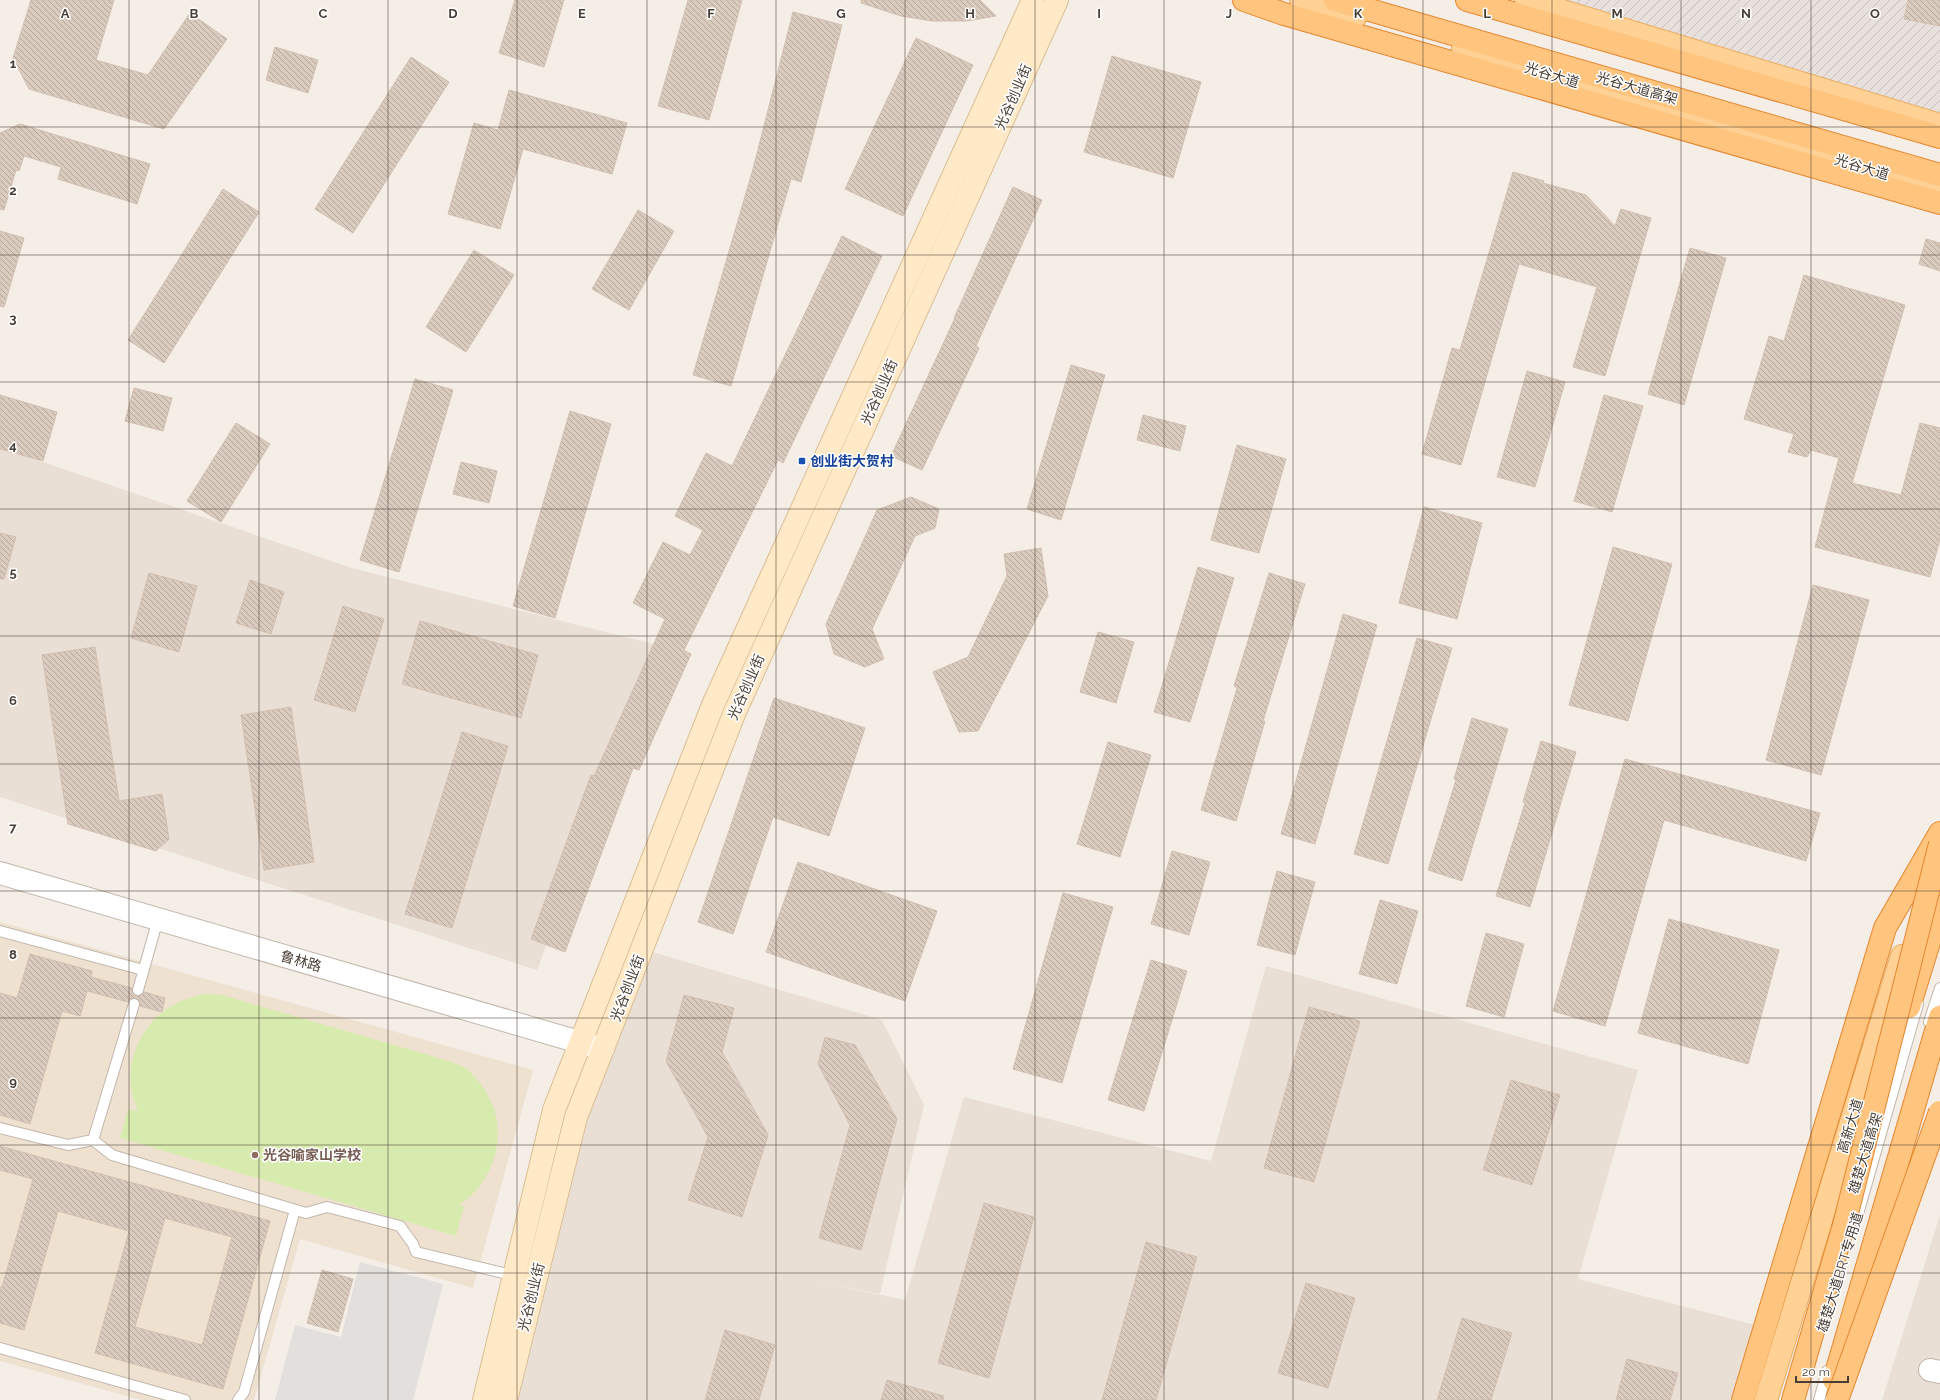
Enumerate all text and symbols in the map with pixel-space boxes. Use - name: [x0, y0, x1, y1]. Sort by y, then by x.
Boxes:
- text: A: [61, 6, 70, 21]
- text: B: [190, 6, 199, 21]
- text: C: [319, 6, 328, 21]
- text: D: [448, 6, 458, 21]
- text: E: [578, 6, 586, 21]
- text: F: [707, 6, 715, 21]
- text: G: [836, 6, 846, 21]
- text: H: [965, 6, 975, 21]
- text: I: [1097, 6, 1101, 21]
- text: J: [1226, 6, 1232, 21]
- text: K: [1354, 6, 1363, 21]
- text: L: [1483, 6, 1491, 21]
- text: M: [1611, 6, 1623, 21]
- text: N: [1741, 6, 1751, 21]
- text: O: [1870, 6, 1880, 21]
- text: 1: [10, 56, 17, 71]
- street label: 光谷大道: [1523, 59, 1581, 91]
- street label: 光谷创业街: [991, 62, 1035, 132]
- street label: 光谷大道高架: [1594, 69, 1680, 107]
- street label: 光谷大道: [1833, 151, 1891, 183]
- text: 2: [9, 183, 17, 198]
- text: 3: [9, 311, 17, 326]
- street label: 光谷创业街: [857, 357, 901, 427]
- text: 4: [9, 438, 17, 453]
- place label: 创业街大贺村: [810, 453, 894, 469]
- marker: 创业街大贺村: [797, 456, 807, 466]
- text: 5: [9, 565, 17, 580]
- street label: 光谷创业街: [724, 652, 768, 722]
- text: 6: [9, 693, 17, 708]
- text: 7: [9, 820, 17, 835]
- text: 8: [9, 947, 17, 962]
- street label: 鲁林路: [279, 948, 323, 974]
- street label: 光谷创业街: [607, 952, 647, 1024]
- text: 9: [9, 1074, 17, 1089]
- street label: 高新大道: [1834, 1097, 1866, 1155]
- street label: 雄楚大道高架: [1845, 1110, 1885, 1196]
- place label: 光谷喻家山学校: [263, 1147, 361, 1163]
- marker: 光谷喻家山学校: [250, 1150, 260, 1160]
- street label: 雄楚大道BRT专用道: [1814, 1210, 1866, 1334]
- street label: 光谷创业街: [515, 1261, 547, 1333]
- scale bar: [1796, 1358, 1848, 1384]
- text: 20 m: [1802, 1365, 1830, 1379]

